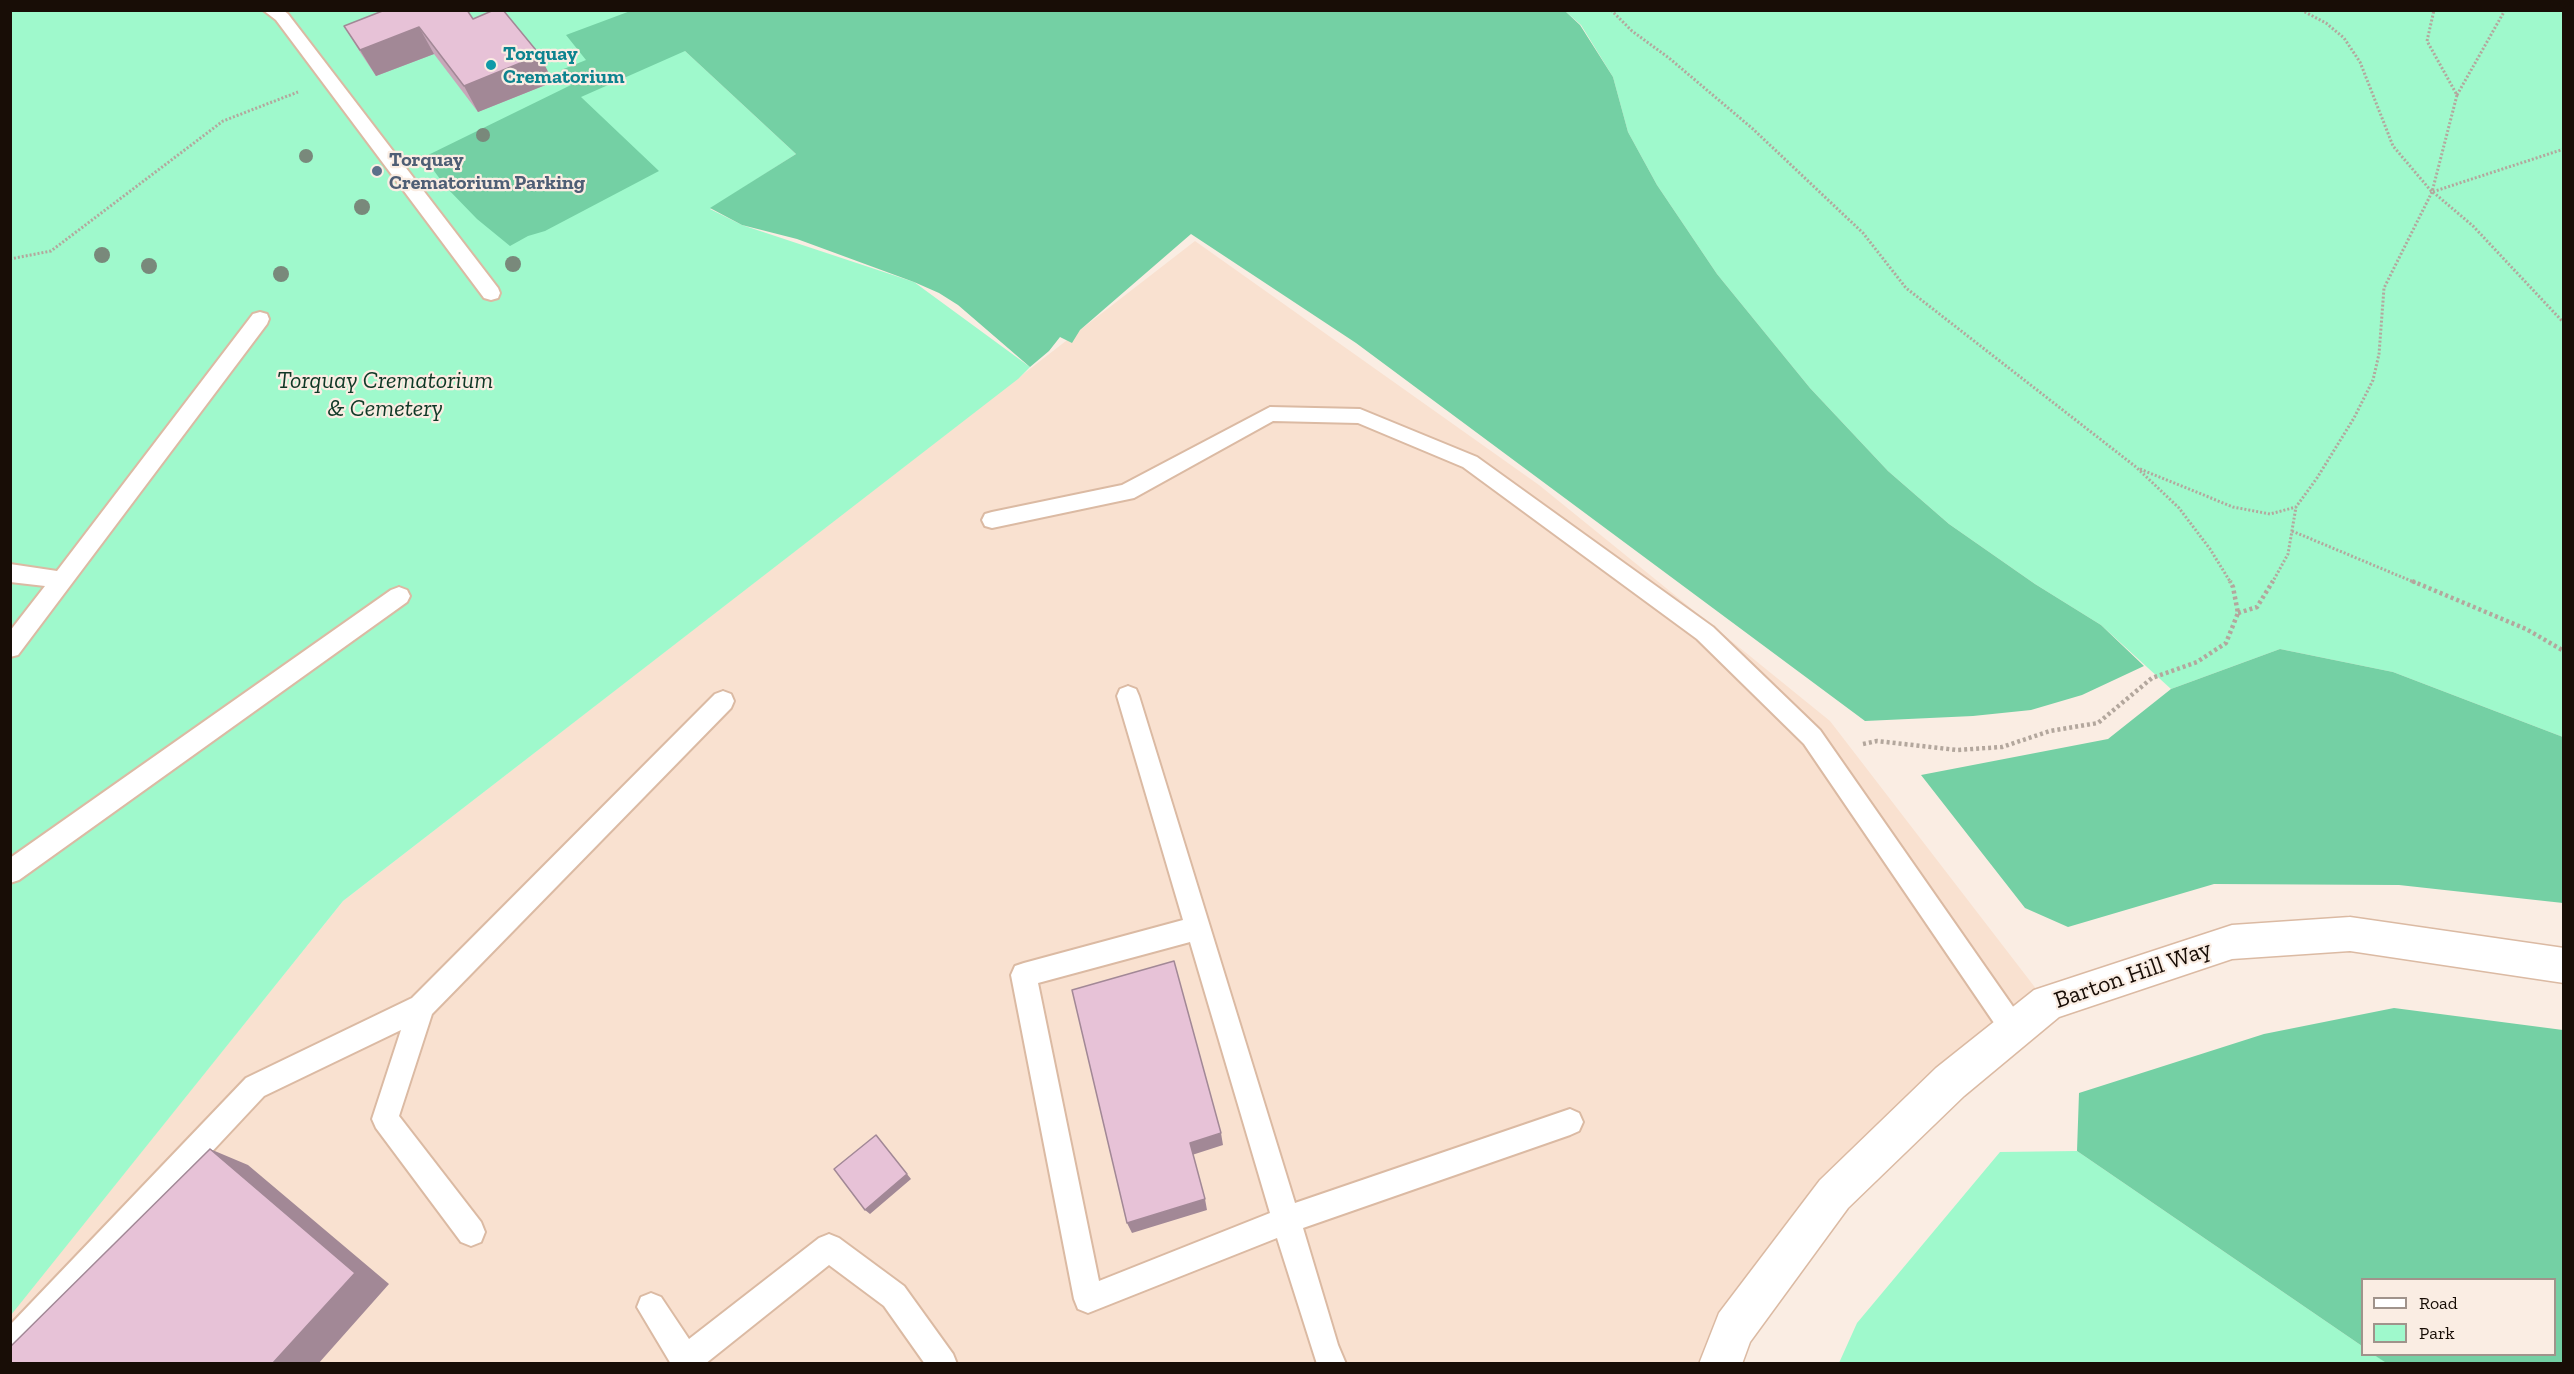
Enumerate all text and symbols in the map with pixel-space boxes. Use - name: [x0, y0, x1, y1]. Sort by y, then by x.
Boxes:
- place label: Torquay Crematorium: [503, 42, 624, 89]
- marker: Torquay Crematorium: [484, 58, 498, 72]
- place label: Torquay Crematorium Parking: [389, 148, 585, 195]
- marker: Torquay Crematorium Parking: [370, 164, 384, 178]
- park label: Torquay Crematorium & Cemetery: [277, 367, 493, 423]
- street label: Barton Hill Way: [2051, 935, 2215, 1015]
- legend: [2361, 1278, 2556, 1356]
- text: Road: [2419, 1292, 2458, 1314]
- text: Park: [2419, 1322, 2455, 1344]

